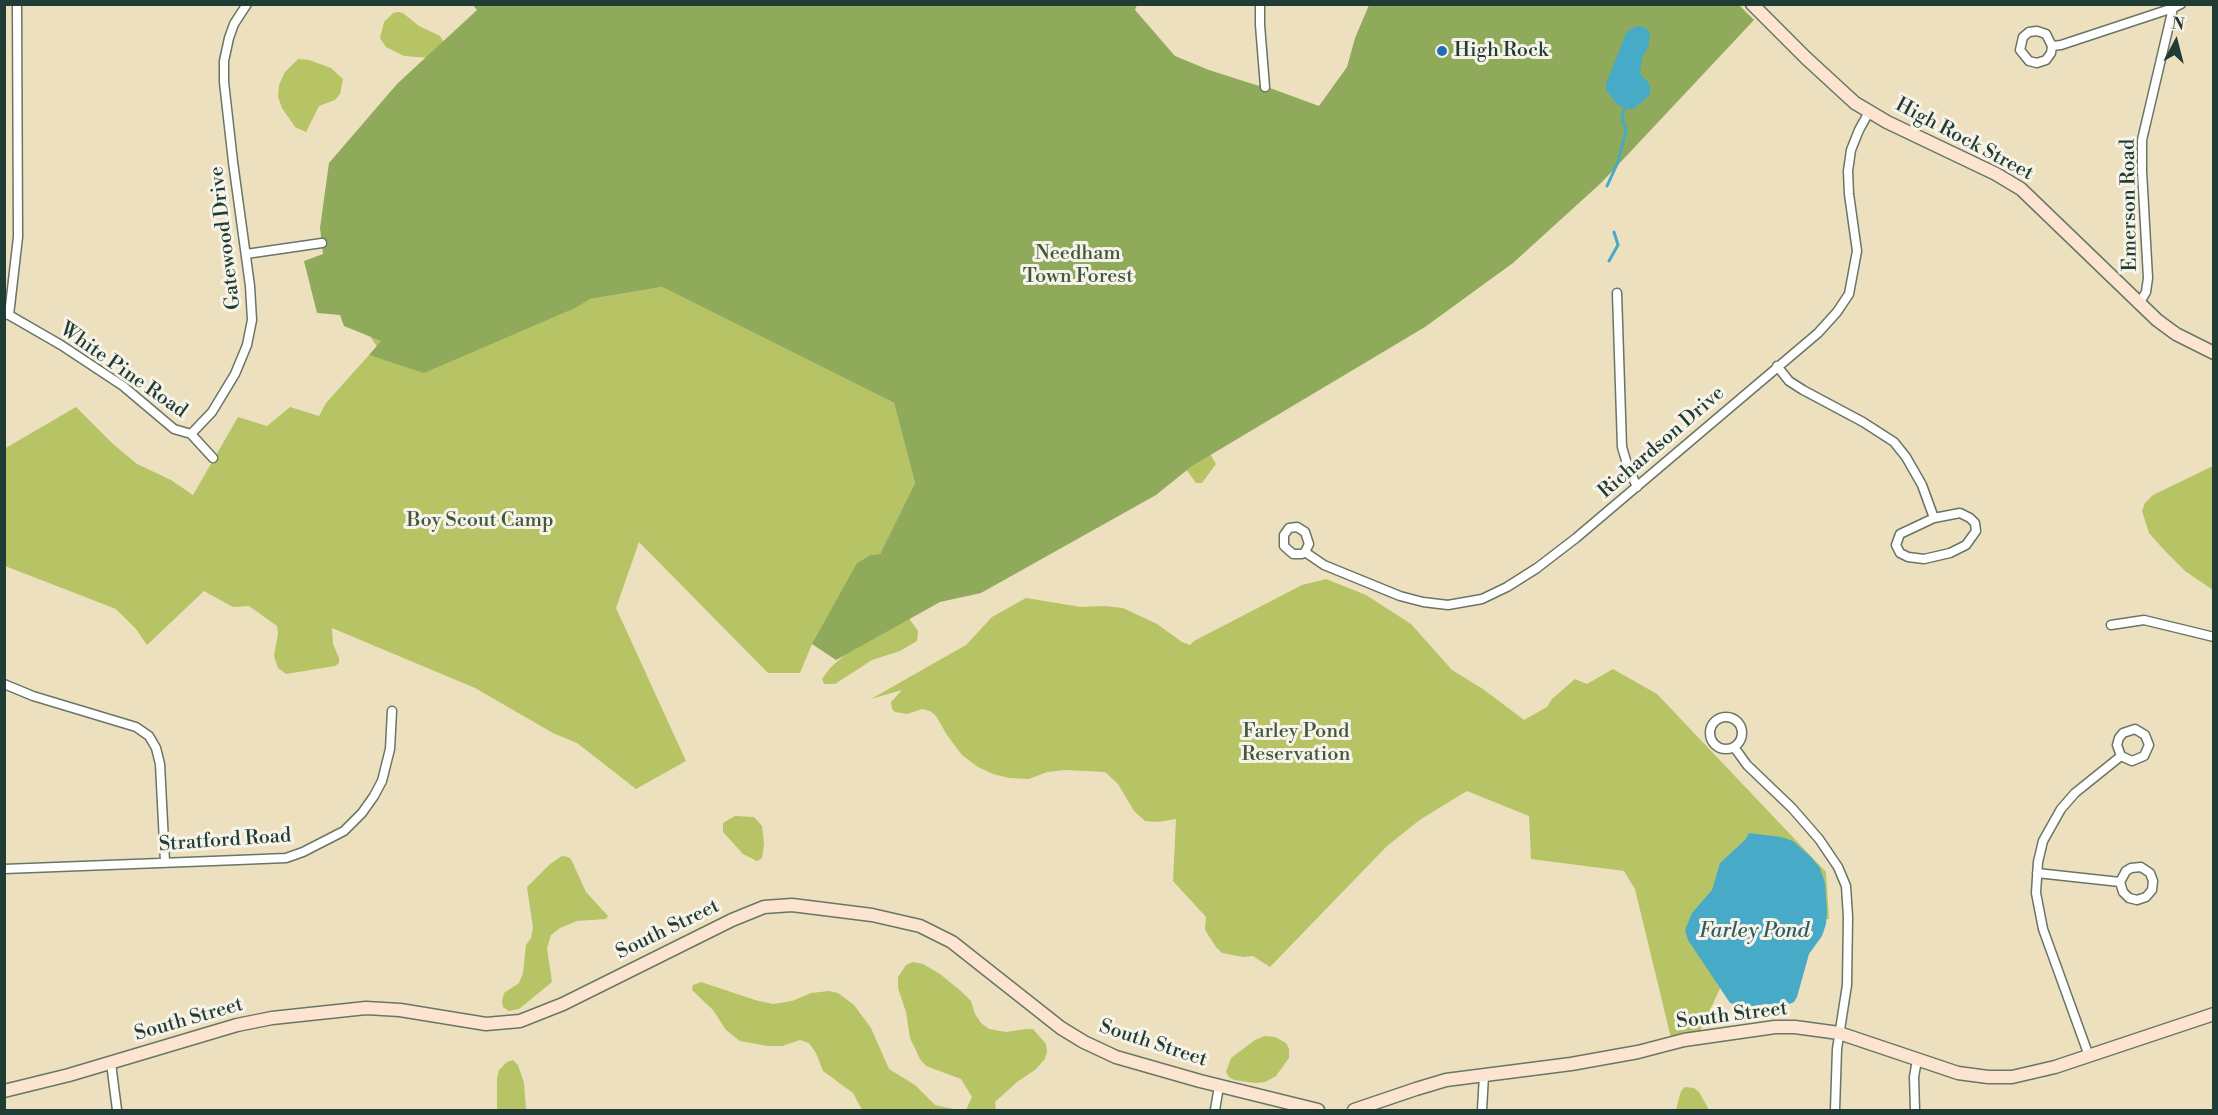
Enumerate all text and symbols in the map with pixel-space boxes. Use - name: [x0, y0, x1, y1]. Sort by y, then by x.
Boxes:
- north arrow: [2146, 12, 2206, 72]
- text: N: [2171, 13, 2186, 35]
- place label: High Rock: [1454, 39, 1548, 63]
- marker: High Rock: [1435, 44, 1449, 58]
- street label: High Rock Street: [1891, 94, 2037, 186]
- street label: Emerson Road: [2117, 139, 2143, 271]
- street label: Gatewood Drive: [205, 165, 247, 311]
- park label: Needham Town Forest: [1023, 242, 1133, 289]
- street label: White Pine Road: [55, 318, 191, 424]
- street label: Richardson Drive: [1594, 382, 1730, 504]
- park label: Boy Scout Camp: [406, 509, 554, 533]
- park label: Farley Pond Reservation: [1242, 720, 1350, 767]
- street label: Stratford Road: [158, 824, 292, 858]
- street label: South Street: [612, 895, 724, 965]
- water label: Farley Pond: [1699, 919, 1809, 945]
- street label: South Street: [132, 993, 246, 1047]
- street label: South Street: [1675, 997, 1789, 1035]
- street label: South Street: [1096, 1015, 1210, 1073]

